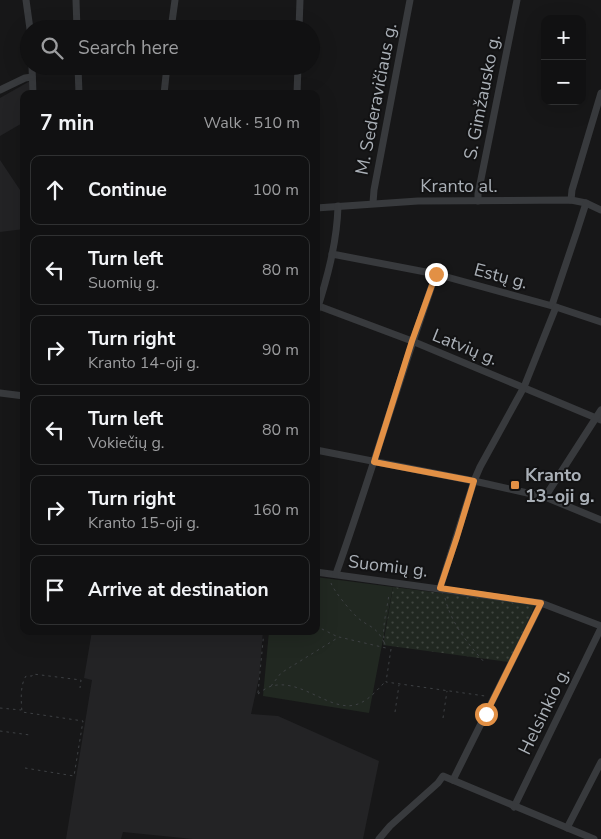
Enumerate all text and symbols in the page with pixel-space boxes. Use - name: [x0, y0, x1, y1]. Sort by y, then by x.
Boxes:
- map controls: [541, 15, 586, 105]
- button: +: [541, 15, 586, 60]
- search box: [20, 20, 320, 75]
- street label: M. Sederavičiaus g.: [350, 21, 402, 177]
- street label: S. Gimžausko g.: [458, 32, 506, 162]
- icon: search: [38, 34, 66, 62]
- text: Search here: [78, 35, 179, 61]
- button: −: [541, 60, 586, 105]
- text: 7 min: [40, 109, 94, 137]
- text: Walk · 510 m: [204, 112, 300, 134]
- street label: Kranto al.: [420, 174, 498, 198]
- icon: ahead: [41, 176, 69, 204]
- text: Continue: [88, 177, 167, 203]
- text: 100 m: [252, 179, 299, 201]
- text: Turn left: [88, 246, 163, 272]
- icon: left: [41, 256, 69, 284]
- street label: Estų g.: [472, 257, 530, 295]
- text: 80 m: [262, 259, 299, 281]
- route end: [425, 263, 448, 286]
- text: Suomių g.: [88, 272, 159, 294]
- street label: Latvių g.: [429, 323, 501, 371]
- text: Turn right: [88, 326, 175, 352]
- icon: right: [41, 336, 69, 364]
- text: 90 m: [262, 339, 299, 361]
- text: Kranto 14-oji g.: [88, 352, 200, 374]
- text: Turn left: [88, 406, 163, 432]
- icon: left: [41, 416, 69, 444]
- text: 80 m: [262, 419, 299, 441]
- text: Vokiečių g.: [88, 432, 164, 454]
- place label: Kranto 13-oji g.: [525, 463, 595, 508]
- marker: Kranto 13-oji g.: [509, 479, 521, 491]
- text: Turn right: [88, 486, 175, 512]
- icon: right: [41, 496, 69, 524]
- text: 160 m: [252, 499, 299, 521]
- text: Kranto 15-oji g.: [88, 512, 200, 534]
- street label: Suomių g.: [347, 549, 429, 583]
- icon: arrive: [41, 576, 69, 604]
- text: Arrive at destination: [88, 577, 269, 603]
- street label: Helsinkio g.: [513, 663, 575, 759]
- route start: [475, 703, 498, 726]

